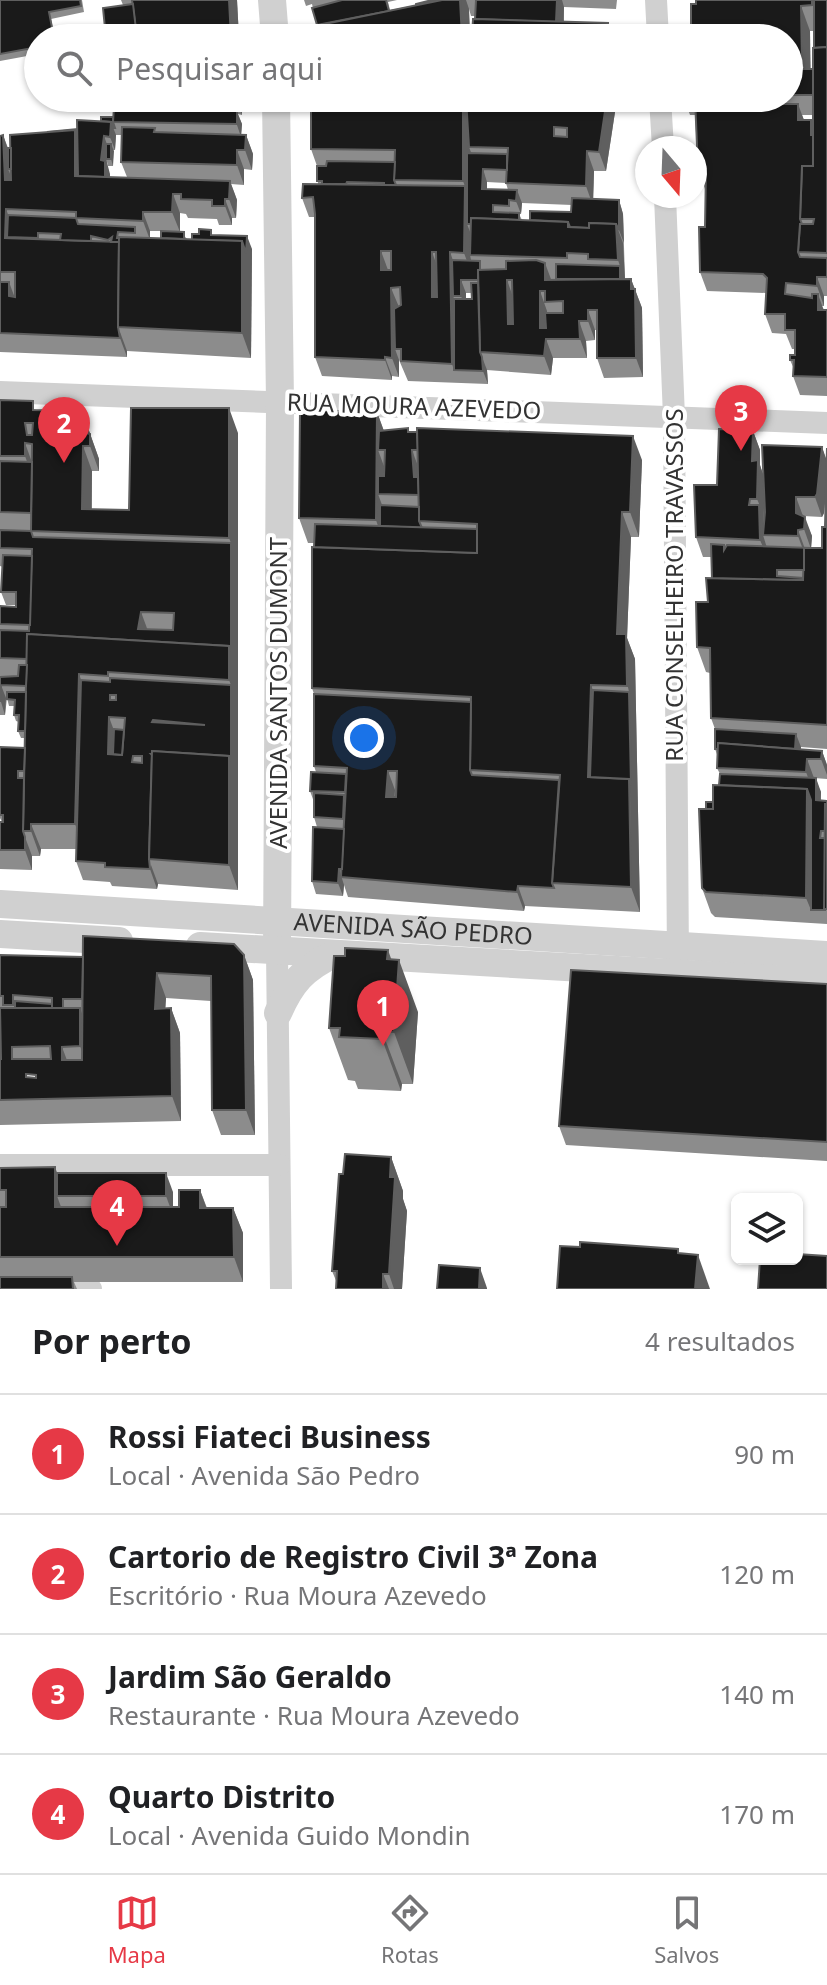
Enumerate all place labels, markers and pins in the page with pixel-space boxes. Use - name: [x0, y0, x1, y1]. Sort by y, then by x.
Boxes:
- pin: 3: [715, 385, 767, 451]
- pin: 2: [38, 397, 90, 463]
- pin: 1: [357, 980, 409, 1046]
- pin: 4: [91, 1180, 143, 1246]

